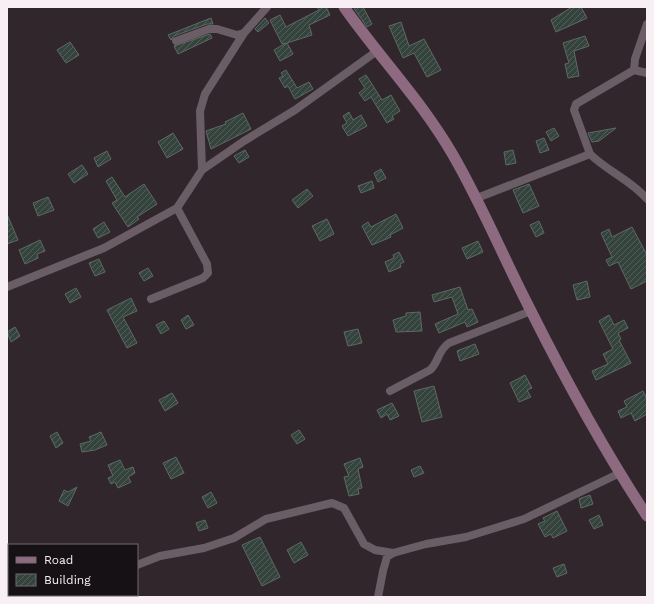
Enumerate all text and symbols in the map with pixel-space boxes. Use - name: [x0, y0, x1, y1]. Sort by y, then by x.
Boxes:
- legend: [8, 544, 138, 596]
- text: Road: [44, 553, 73, 567]
- text: Building: [44, 573, 91, 587]

